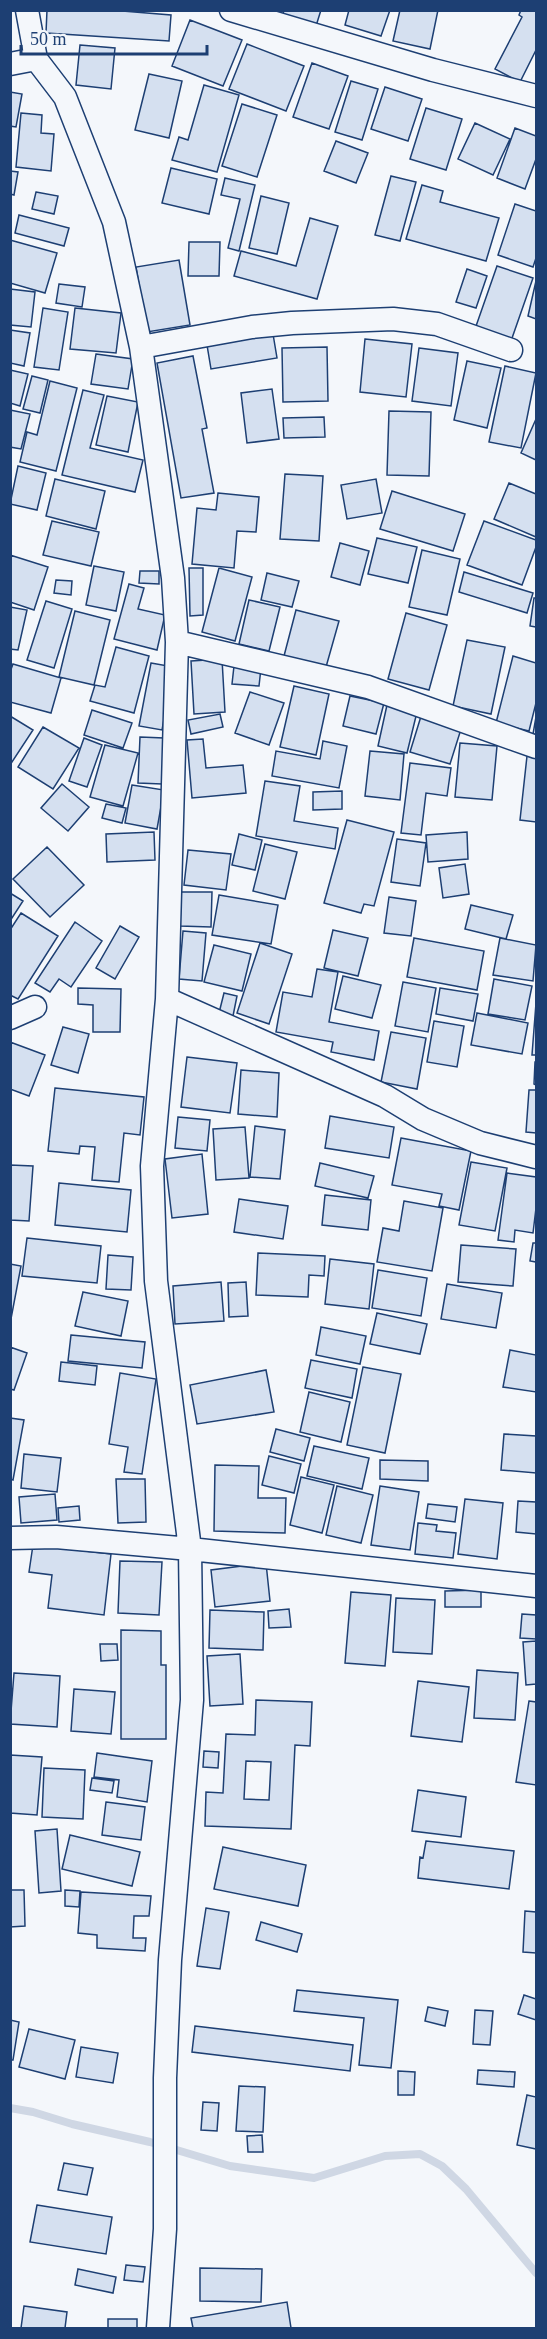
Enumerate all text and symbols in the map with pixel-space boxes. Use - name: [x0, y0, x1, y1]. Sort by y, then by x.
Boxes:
- scale bar: [21, 18, 207, 56]
- text: 50 m: [30, 29, 67, 49]

